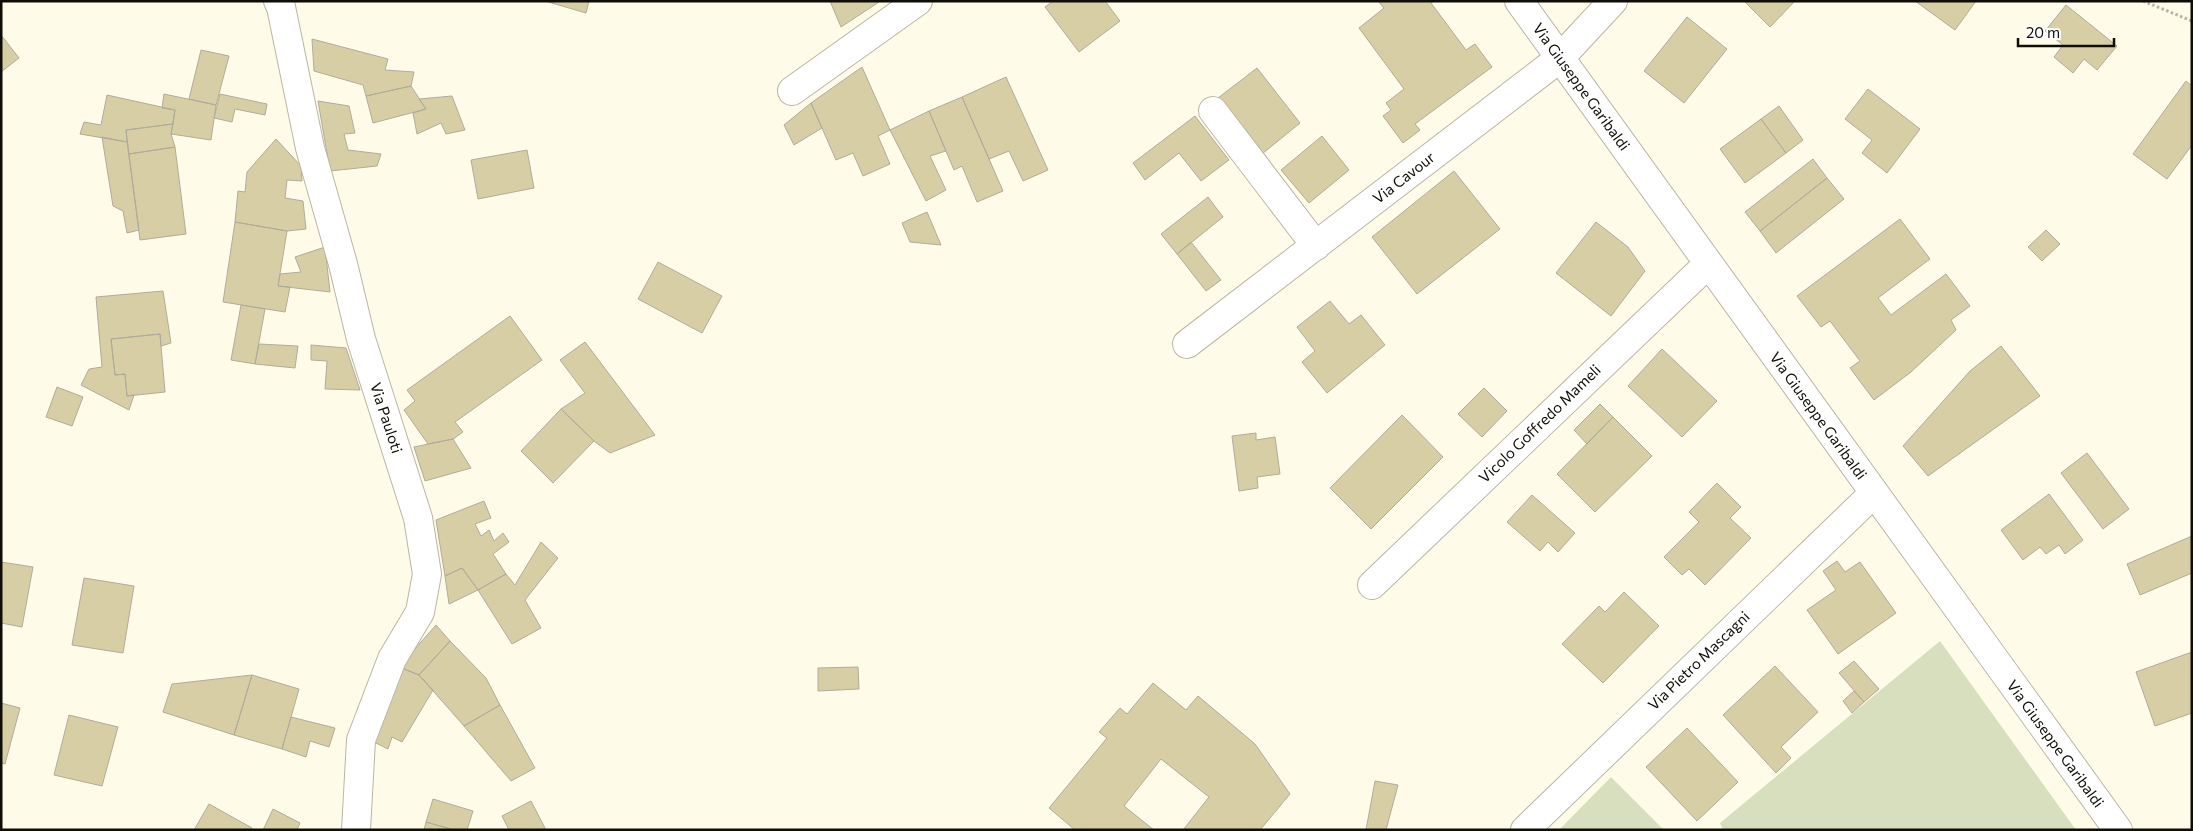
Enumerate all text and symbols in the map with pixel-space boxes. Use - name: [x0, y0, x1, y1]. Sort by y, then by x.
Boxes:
- scale bar: [2018, 15, 2114, 47]
- street label: Via Giuseppe Garibaldi: [1530, 19, 1634, 154]
- text: 20 m: [2026, 23, 2060, 41]
- street label: Via Cavour: [1369, 147, 1438, 207]
- street label: Via Giuseppe Garibaldi: [1767, 348, 1871, 483]
- street label: Vicolo Goffredo Mameli: [1475, 360, 1604, 486]
- street label: Via Pauloti: [367, 380, 407, 455]
- street label: Via Pietro Mascagni: [1644, 607, 1753, 713]
- street label: Via Giuseppe Garibaldi: [2004, 676, 2108, 811]

